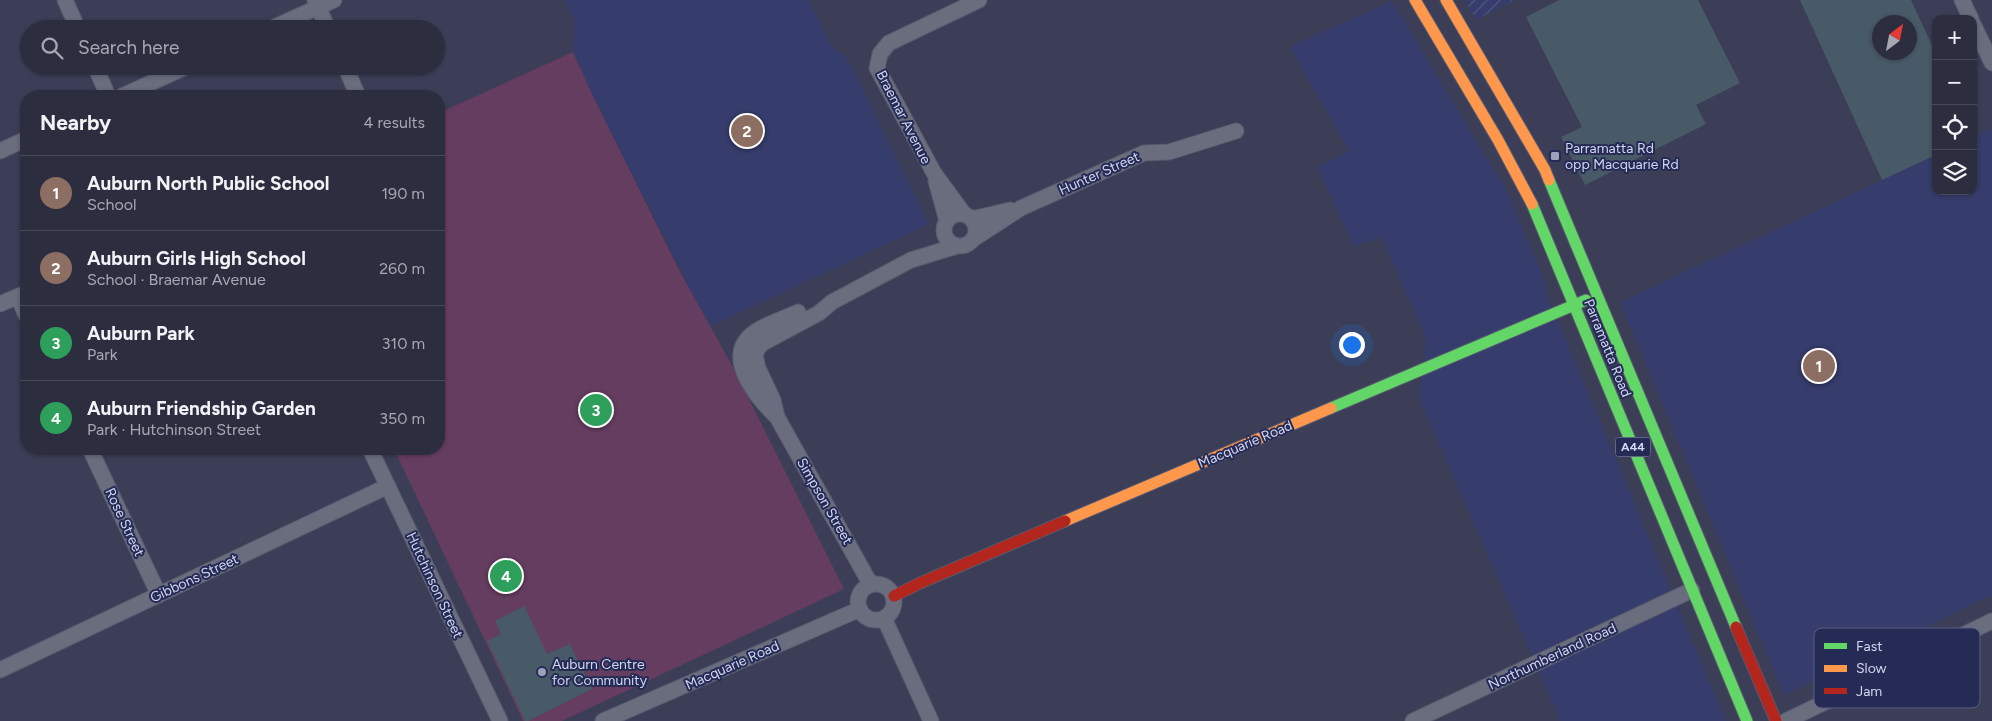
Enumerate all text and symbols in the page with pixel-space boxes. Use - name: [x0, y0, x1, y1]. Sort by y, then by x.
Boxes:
- north arrow: [1872, 15, 1917, 60]
- map controls: [1932, 15, 1977, 195]
- button: +: [1932, 15, 1977, 60]
- search box: [20, 20, 445, 75]
- icon: search: [38, 34, 66, 62]
- text: Search here: [78, 36, 180, 59]
- button: −: [1932, 60, 1977, 105]
- street label: Braemar Avenue: [873, 68, 935, 167]
- button: locate: [1932, 105, 1977, 150]
- text: Nearby: [40, 110, 111, 135]
- pin: 2: [731, 112, 763, 150]
- text: 4 results: [364, 113, 425, 132]
- place label: Parramatta Rd opp Macquarie Rd: [1565, 140, 1679, 173]
- street label: Hunter Street: [1056, 148, 1142, 199]
- marker: Parramatta Rd opp Macquarie Rd: [1549, 150, 1561, 162]
- button: layers: [1932, 150, 1977, 195]
- text: Auburn North Public School: [87, 172, 329, 195]
- text: 1: [53, 184, 59, 203]
- text: 190 m: [382, 184, 425, 203]
- text: School: [87, 195, 137, 214]
- text: Auburn Girls High School: [87, 247, 306, 270]
- text: 2: [51, 259, 61, 278]
- text: 260 m: [379, 259, 425, 278]
- text: School · Braemar Avenue: [87, 270, 266, 289]
- street label: Parramatta Road: [1580, 297, 1635, 400]
- text: Auburn Park: [87, 322, 195, 345]
- your location: [1339, 332, 1365, 358]
- text: 3: [52, 334, 60, 353]
- text: 310 m: [382, 334, 425, 353]
- text: Park: [87, 345, 117, 364]
- pin: 1: [1803, 347, 1835, 385]
- pin: 3: [580, 391, 612, 429]
- text: Auburn Friendship Garden: [87, 397, 316, 420]
- text: 4: [51, 409, 61, 428]
- text: 350 m: [379, 409, 425, 428]
- street label: Macquarie Road: [1195, 417, 1295, 472]
- text: Park · Hutchinson Street: [87, 420, 261, 439]
- road number: A44: [1616, 438, 1650, 457]
- street label: Simpson Street: [793, 455, 856, 548]
- street label: Rose Street: [101, 485, 148, 559]
- street label: Hutchinson Street: [403, 529, 467, 641]
- street label: Gibbons Street: [147, 551, 241, 606]
- pin: 4: [490, 557, 522, 595]
- street label: Northumberland Road: [1486, 619, 1619, 694]
- legend: [1814, 628, 1980, 708]
- street label: Macquarie Road: [683, 637, 782, 694]
- text: Fast: [1856, 638, 1882, 655]
- place label: Auburn Centre for Community: [552, 656, 648, 689]
- text: Slow: [1856, 660, 1887, 677]
- marker: Auburn Centre for Community: [536, 666, 548, 678]
- text: Jam: [1856, 683, 1882, 700]

